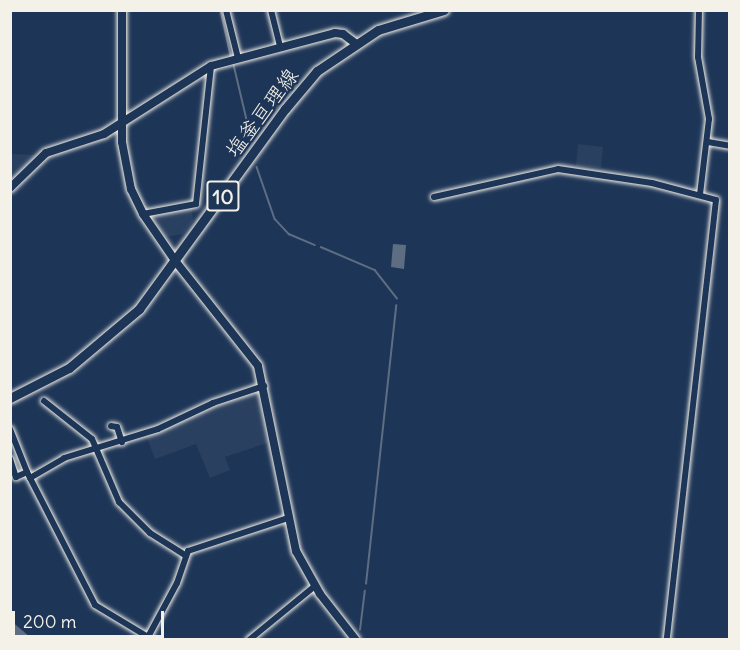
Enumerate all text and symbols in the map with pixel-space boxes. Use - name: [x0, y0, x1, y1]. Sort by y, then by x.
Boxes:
- street label: 塩釜亘理線: [220, 63, 304, 163]
- road number: 10: [205, 179, 241, 213]
- scale bar: [15, 599, 166, 637]
- text: 200 m: [23, 610, 77, 633]

